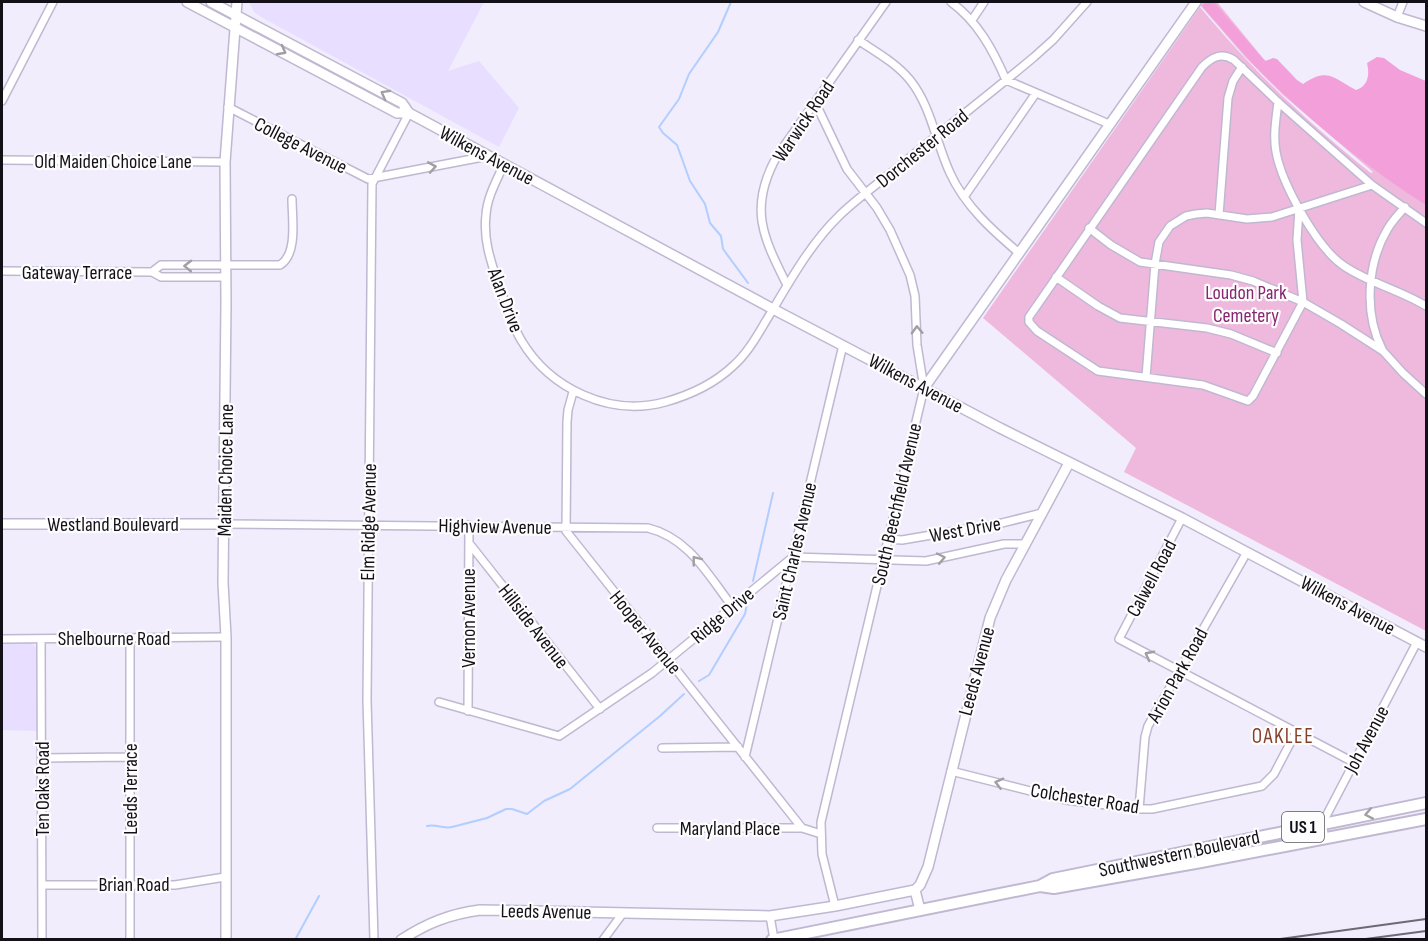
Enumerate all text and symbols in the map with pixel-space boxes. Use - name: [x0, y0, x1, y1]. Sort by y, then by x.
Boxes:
- one-way arrow: [276, 44, 287, 55]
- street label: Warwick Road: [768, 76, 840, 167]
- one-way arrow: [381, 90, 392, 101]
- street label: Dorchester Road: [872, 104, 974, 193]
- street label: College Avenue: [250, 112, 351, 180]
- street label: Wilkens Avenue: [435, 121, 538, 191]
- street label: Old Maiden Choice Lane: [34, 150, 192, 174]
- one-way arrow: [427, 161, 436, 173]
- one-way arrow: [184, 260, 193, 272]
- street label: Gateway Terrace: [22, 261, 132, 285]
- street label: Alan Drive: [482, 264, 528, 336]
- park label: Loudon Park Cemetery: [1205, 281, 1287, 328]
- one-way arrow: [910, 325, 923, 334]
- street label: Wilkens Avenue: [864, 349, 967, 419]
- street label: Maiden Choice Lane: [213, 404, 239, 536]
- street label: South Beechfield Avenue: [867, 421, 927, 588]
- street label: Elm Ridge Avenue: [356, 463, 382, 581]
- street label: Saint Charles Avenue: [767, 480, 822, 622]
- street label: West Drive: [928, 512, 1003, 548]
- street label: Westland Boulevard: [47, 513, 179, 537]
- street label: Highview Avenue: [438, 514, 552, 540]
- street label: Calwell Road: [1122, 536, 1182, 621]
- one-way arrow: [936, 553, 946, 566]
- one-way arrow: [693, 556, 704, 567]
- street label: Vernon Avenue: [457, 568, 481, 668]
- street label: Wilkens Avenue: [1296, 571, 1399, 641]
- street label: Hillside Avenue: [493, 580, 574, 674]
- street label: Ridge Drive: [686, 582, 759, 649]
- street label: Hooper Avenue: [604, 586, 686, 679]
- street label: Leeds Avenue: [954, 624, 1000, 718]
- street label: Arion Park Road: [1142, 624, 1214, 728]
- street label: Shelbourne Road: [58, 627, 170, 651]
- one-way arrow: [1145, 651, 1156, 662]
- street label: Joh Avenue: [1339, 702, 1395, 778]
- district label: OAKLEE: [1252, 724, 1314, 749]
- street label: Ten Oaks Road: [31, 742, 55, 837]
- street label: Leeds Terrace: [119, 743, 143, 835]
- one-way arrow: [994, 777, 1004, 790]
- street label: Colchester Road: [1029, 779, 1141, 819]
- one-way arrow: [1364, 807, 1374, 820]
- road number: US 1: [1282, 812, 1324, 842]
- street label: Maryland Place: [680, 817, 780, 841]
- street label: Southwestern Boulevard: [1097, 825, 1262, 883]
- street label: Brian Road: [98, 873, 170, 897]
- street label: Leeds Avenue: [500, 899, 592, 925]

